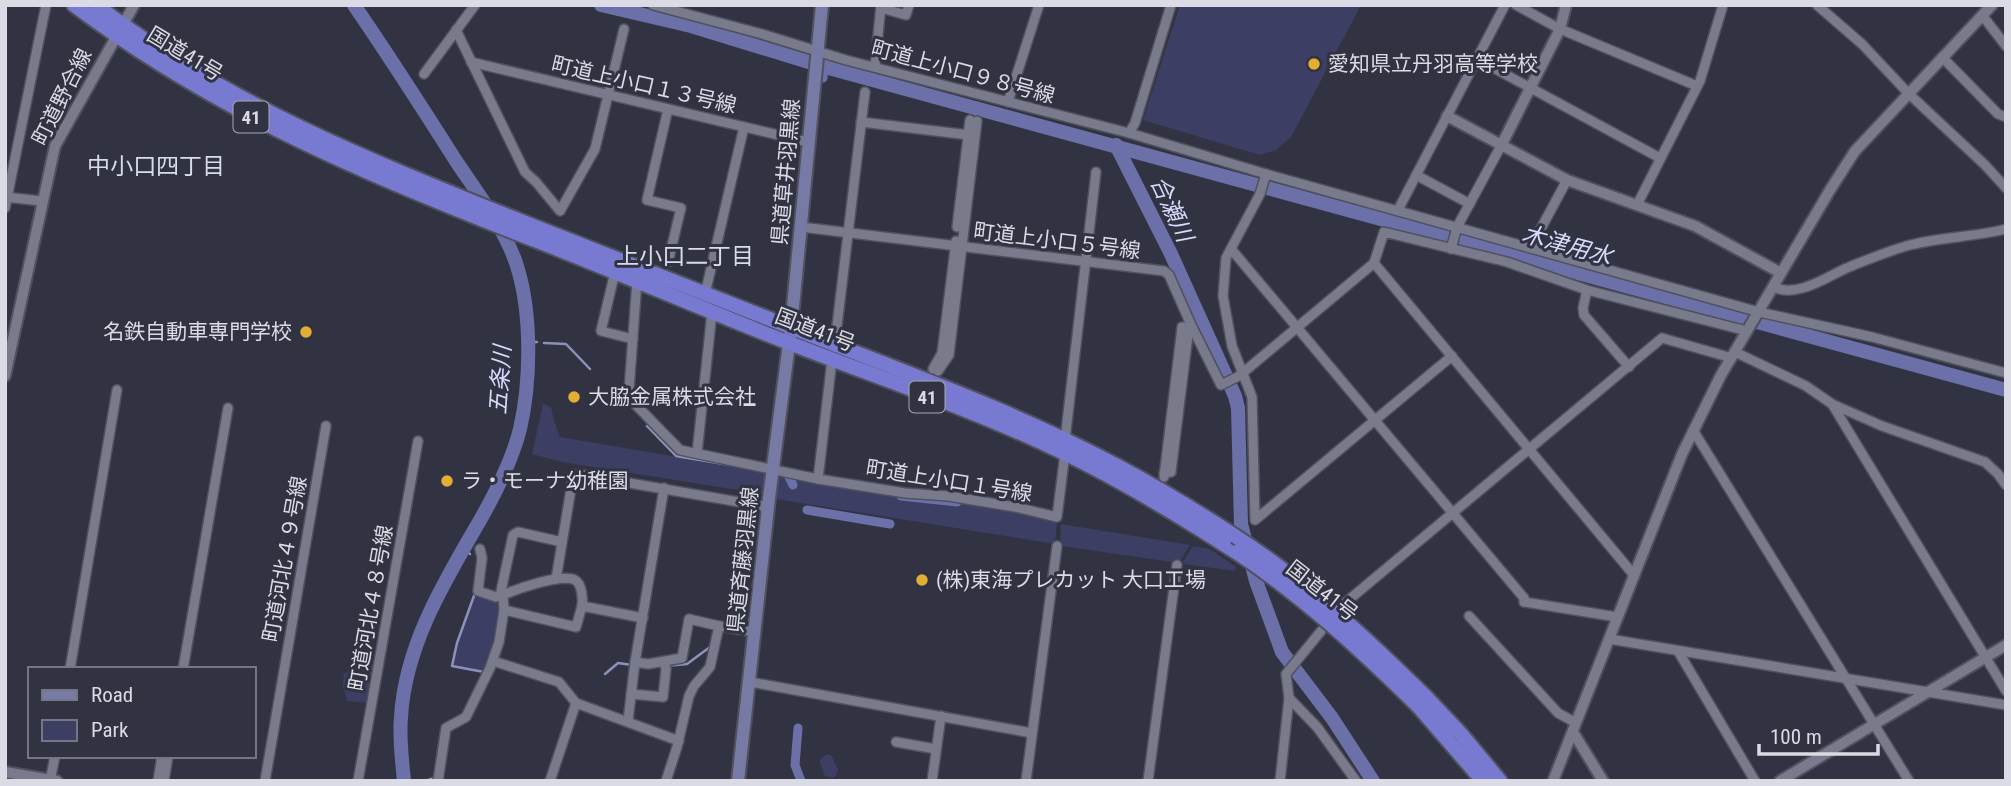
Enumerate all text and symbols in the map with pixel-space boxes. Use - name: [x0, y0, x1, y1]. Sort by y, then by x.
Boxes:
- street label: 国道41号: [143, 22, 227, 86]
- street label: 町道上小口９８号線: [869, 36, 1057, 108]
- street label: 町道野合線: [27, 45, 97, 149]
- street label: 町道上小口１３号線: [549, 52, 739, 118]
- place label: 愛知県立丹羽高等学校: [1328, 52, 1538, 76]
- marker: 愛知県立丹羽高等学校: [1306, 56, 1322, 72]
- street label: 県道草井羽黒線: [768, 98, 804, 246]
- road number: 41: [233, 102, 268, 132]
- district label: 中小口四丁目: [87, 153, 225, 180]
- water label: 合瀬川: [1145, 172, 1200, 249]
- street label: 町道上小口５号線: [972, 219, 1142, 263]
- water label: 木津用水: [1519, 221, 1618, 271]
- district label: 上小口二丁目: [616, 243, 754, 270]
- street label: 国道41号: [772, 304, 858, 356]
- place label: 名鉄自動車専門学校: [103, 320, 292, 344]
- marker: 名鉄自動車専門学校: [298, 324, 314, 340]
- water label: 五条川: [485, 342, 517, 415]
- road number: 41: [909, 382, 944, 412]
- place label: 大脇金属株式会社: [588, 385, 756, 409]
- marker: 大脇金属株式会社: [566, 389, 582, 405]
- street label: 町道上小口１号線: [864, 456, 1034, 506]
- place label: ラ・モーナ幼稚園: [461, 469, 629, 493]
- marker: ラ・モーナ幼稚園: [439, 473, 455, 489]
- street label: 町道河北４９号線: [259, 474, 311, 644]
- street label: 県道斉藤羽黒線: [723, 486, 763, 634]
- street label: 町道河北４８号線: [345, 523, 397, 693]
- street label: 国道41号: [1282, 556, 1362, 626]
- place label: (株)東海プレカット 大口工場: [936, 568, 1206, 592]
- marker: (株)東海プレカット 大口工場: [914, 572, 930, 588]
- legend: [28, 667, 256, 758]
- text: Road: [91, 683, 133, 707]
- scale bar: [1759, 712, 1878, 756]
- text: Park: [91, 718, 129, 742]
- text: 100 m: [1770, 725, 1822, 749]

